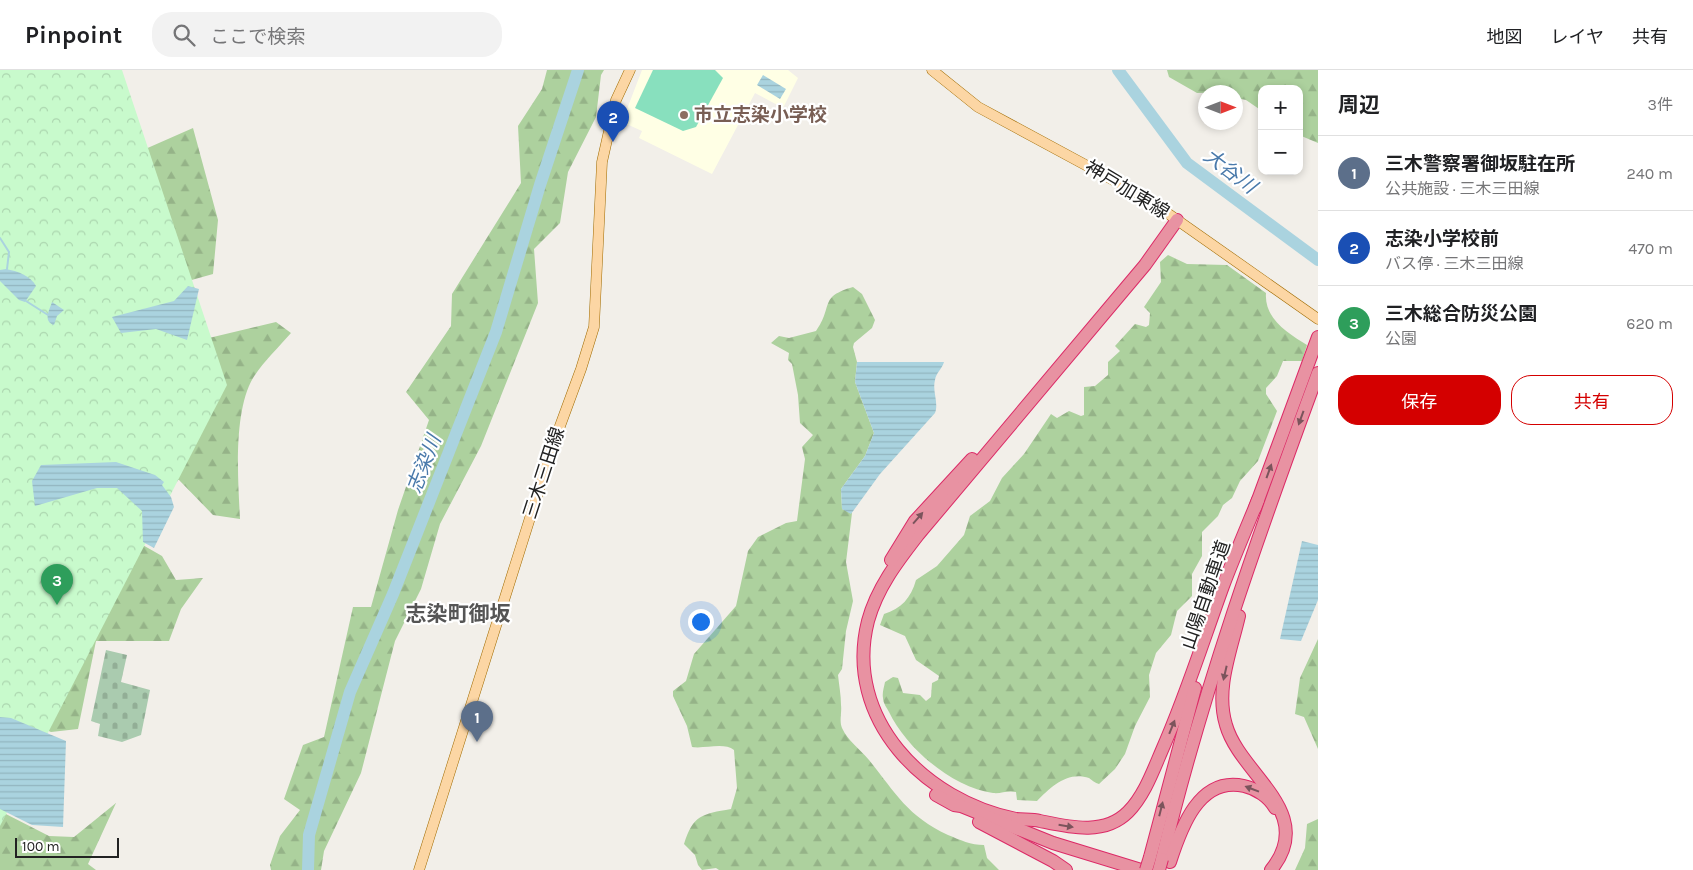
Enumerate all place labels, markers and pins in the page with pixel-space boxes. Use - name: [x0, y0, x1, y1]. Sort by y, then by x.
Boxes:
- pin: 2: [597, 101, 629, 142]
- place label: 市立志染小学校: [694, 104, 827, 126]
- marker: 市立志染小学校: [678, 109, 690, 121]
- pin: 3: [41, 564, 73, 605]
- pin: 1: [461, 701, 493, 742]

